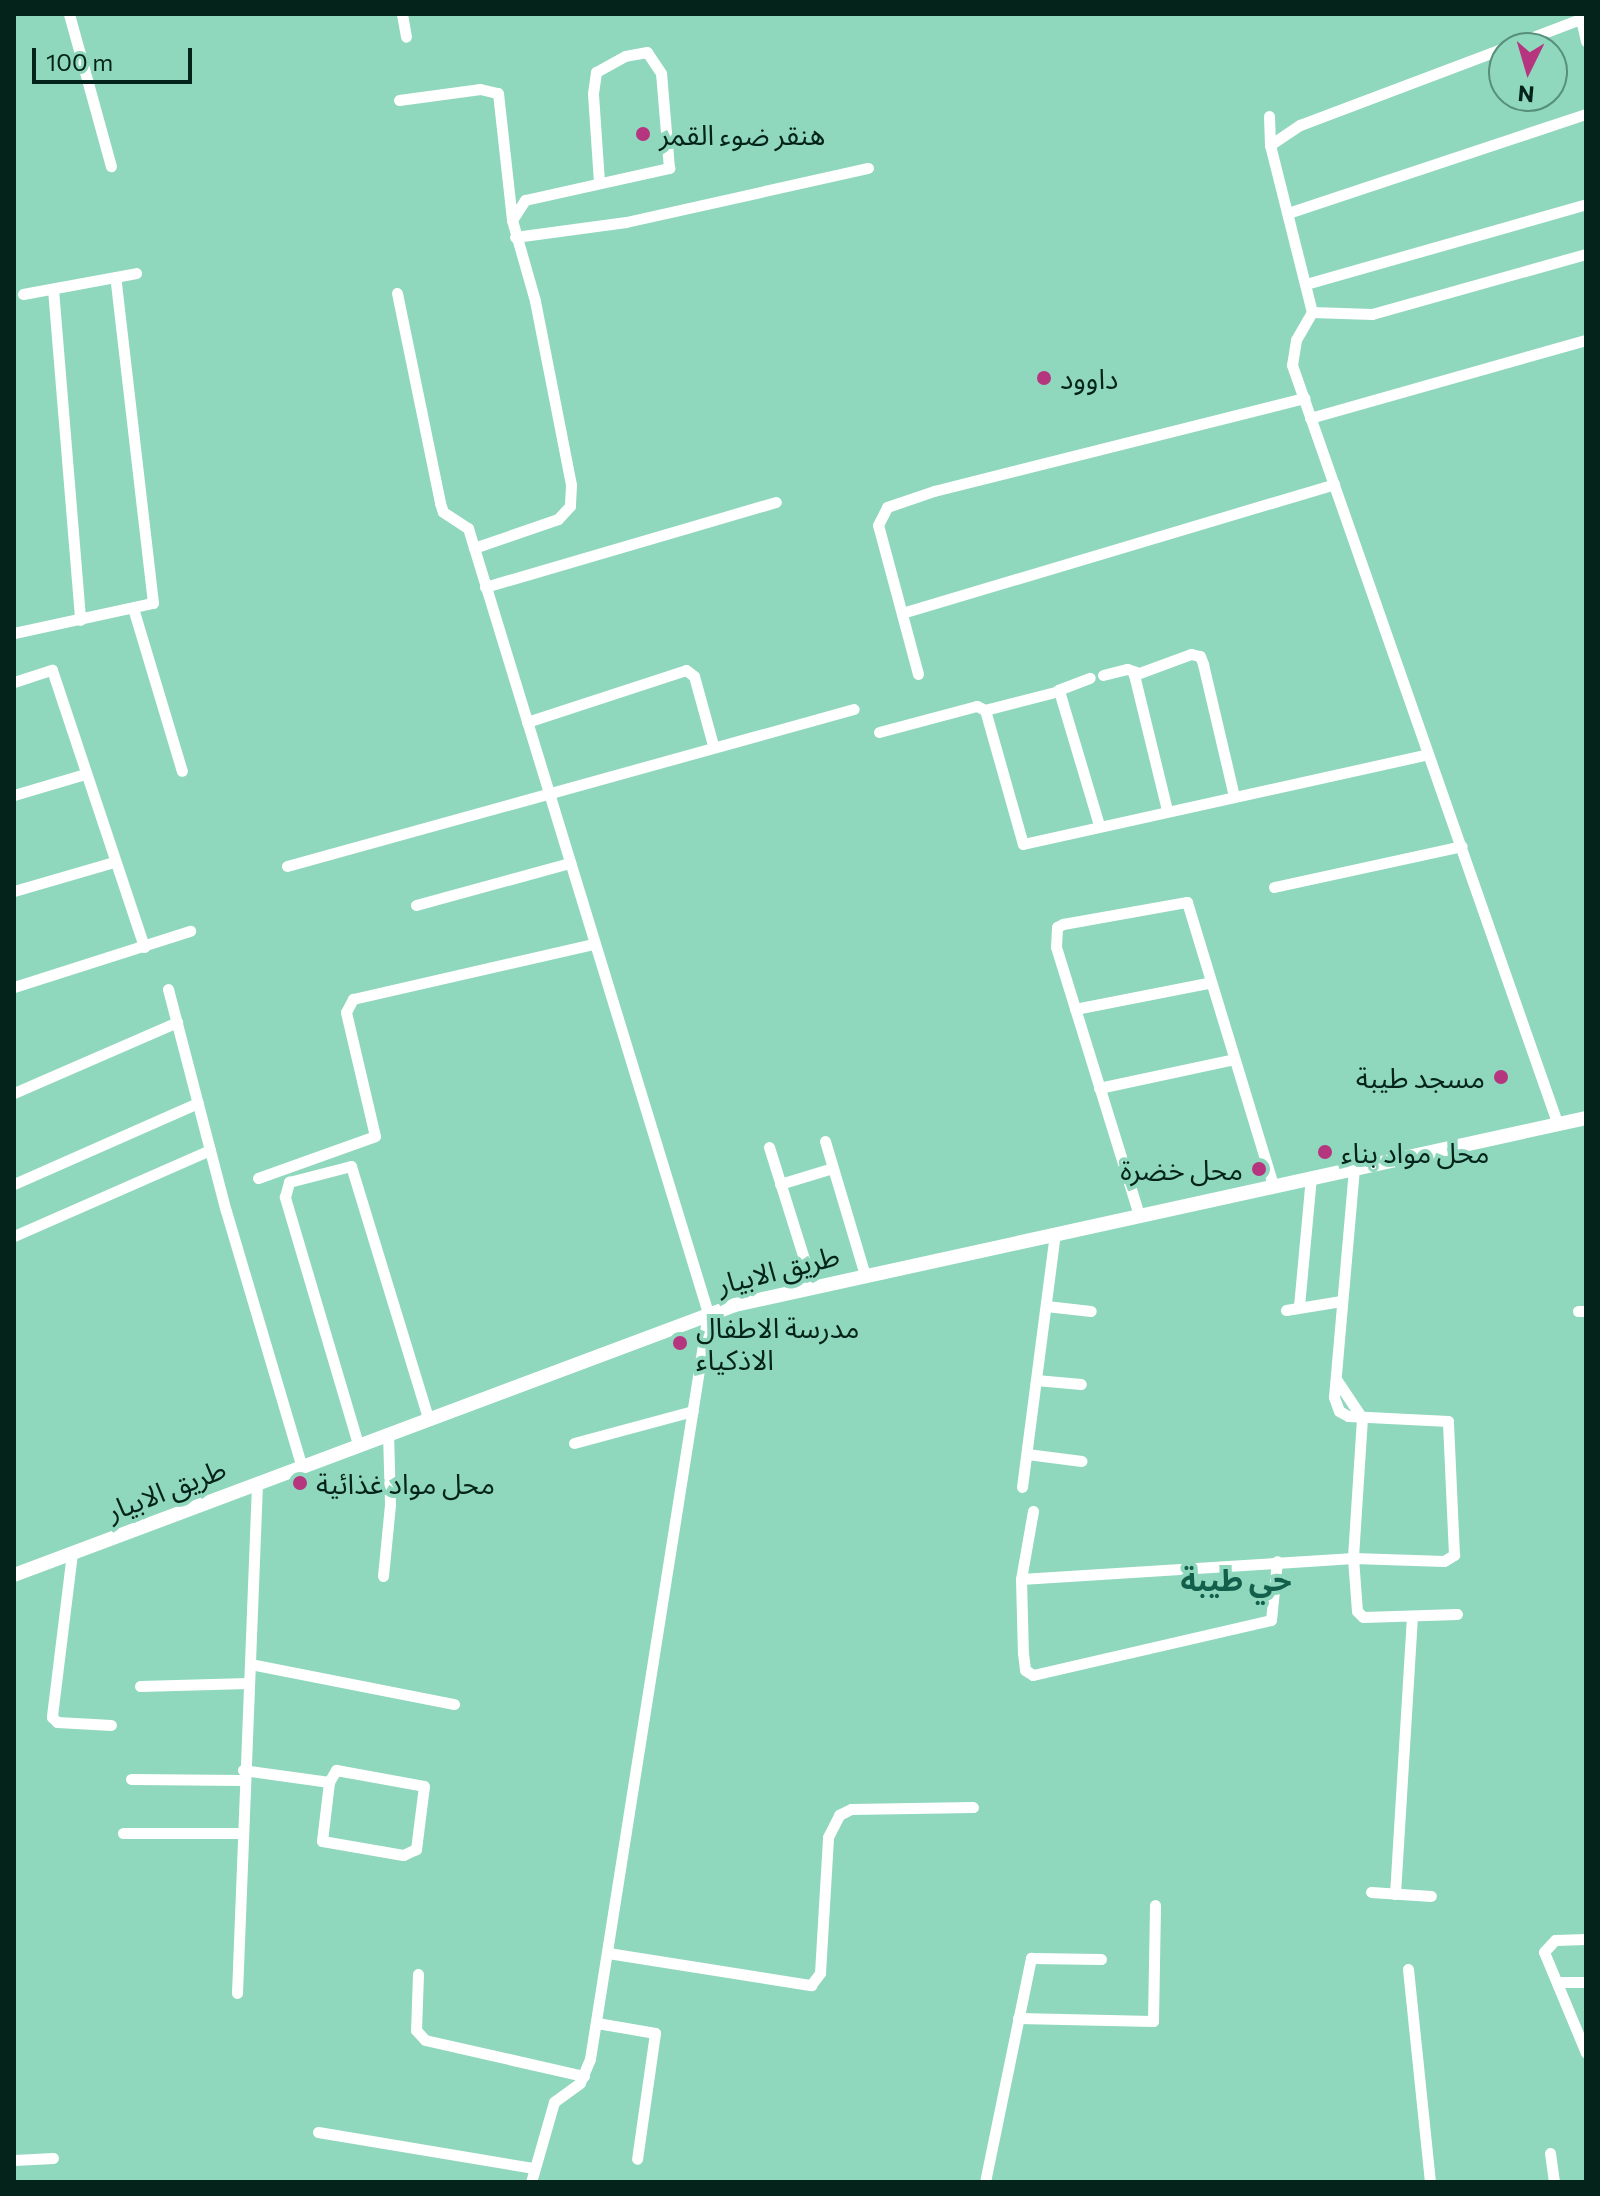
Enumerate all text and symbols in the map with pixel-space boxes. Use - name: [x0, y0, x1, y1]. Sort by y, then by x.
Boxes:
- scale bar: [36, 32, 196, 82]
- north arrow: [1488, 32, 1568, 112]
- text: 100 m: [46, 47, 113, 76]
- text: N: [1517, 80, 1535, 109]
- place label: هنقر ضوء القمر: [659, 117, 825, 151]
- marker: هنقر ضوء القمر: [634, 125, 652, 143]
- place label: داوود: [1060, 361, 1118, 395]
- marker: داوود: [1035, 369, 1053, 387]
- place label: مسجد طيبة: [1356, 1060, 1485, 1094]
- marker: مسجد طيبة: [1492, 1068, 1510, 1086]
- place label: محل مواد بناء: [1341, 1135, 1489, 1169]
- marker: محل مواد بناء: [1316, 1143, 1334, 1161]
- place label: محل خضرة: [1120, 1152, 1243, 1186]
- marker: محل خضرة: [1250, 1160, 1268, 1178]
- street label: طريق الابيار: [713, 1238, 843, 1300]
- place label: مدرسة الاطفال الاذكياء: [696, 1310, 859, 1376]
- marker: مدرسة الاطفال الاذكياء: [671, 1334, 689, 1352]
- street label: طريق الابيار: [102, 1451, 230, 1527]
- place label: محل مواد غذائية: [316, 1466, 495, 1500]
- marker: محل مواد غذائية: [291, 1474, 309, 1492]
- district label: حي طيبة: [1180, 1561, 1292, 1597]

